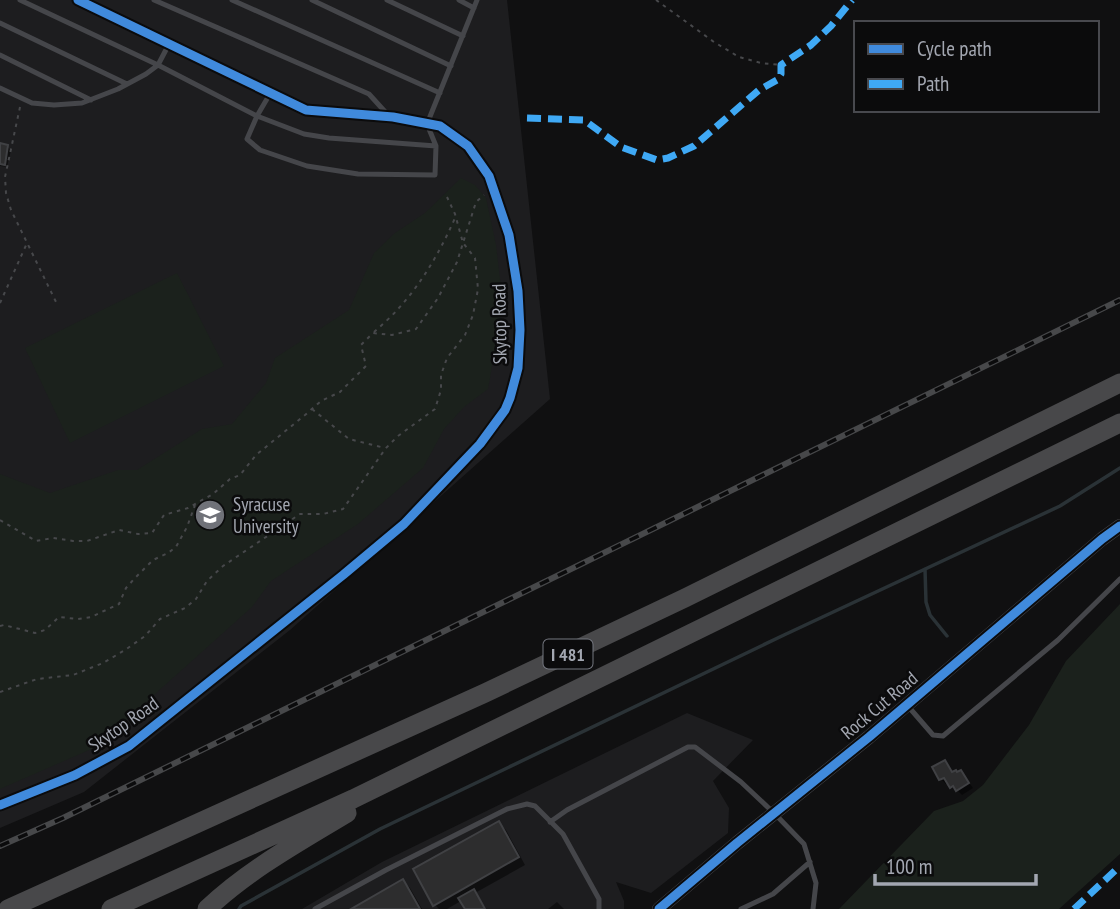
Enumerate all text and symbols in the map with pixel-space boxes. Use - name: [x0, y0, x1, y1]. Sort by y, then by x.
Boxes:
- legend: [854, 21, 1099, 112]
- text: Cycle path: [917, 35, 992, 62]
- text: Path: [917, 70, 949, 97]
- street label: Skytop Road: [486, 283, 512, 365]
- place label: Syracuse University: [233, 492, 299, 538]
- school or university icon: Syracuse University: [193, 498, 227, 532]
- road number: I 481: [544, 640, 592, 668]
- street label: Rock Cut Road: [836, 666, 922, 744]
- street label: Skytop Road: [83, 691, 163, 757]
- scale bar: [875, 842, 1036, 886]
- text: 100 m: [886, 853, 932, 880]

